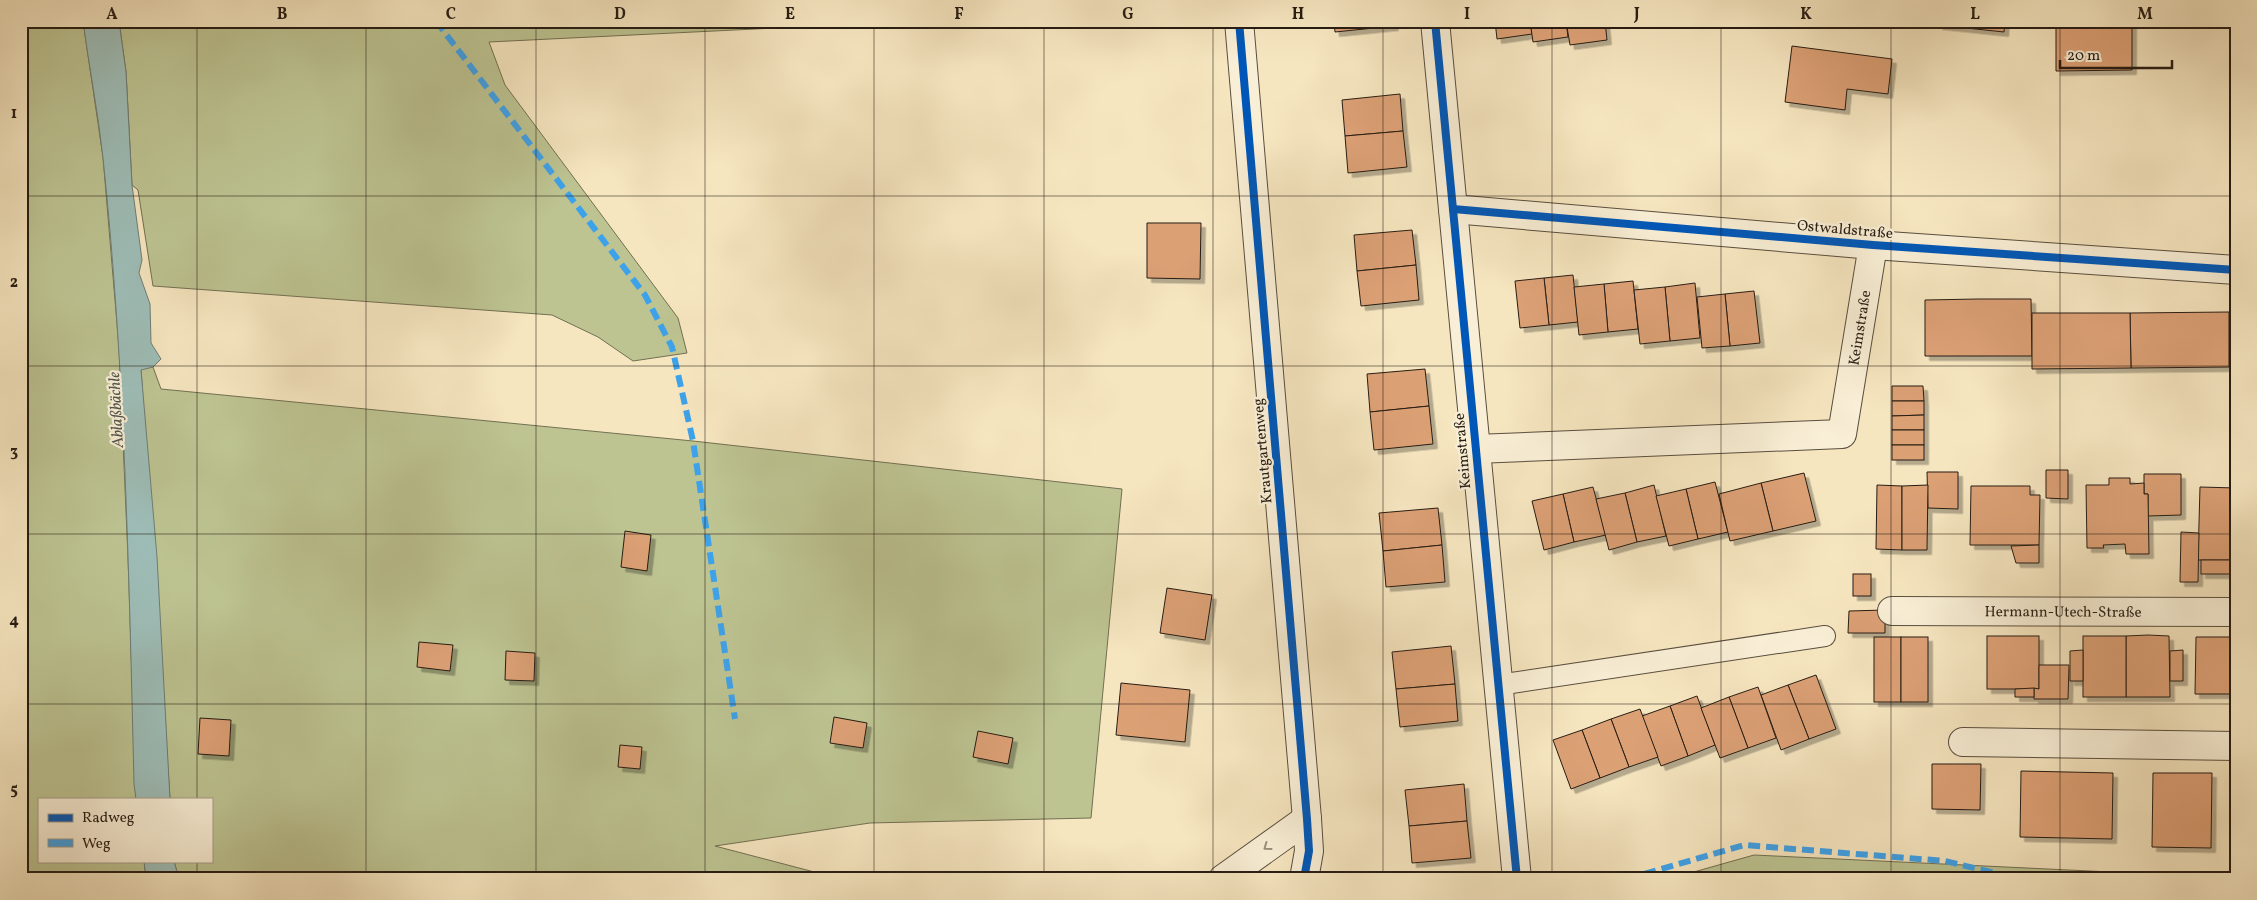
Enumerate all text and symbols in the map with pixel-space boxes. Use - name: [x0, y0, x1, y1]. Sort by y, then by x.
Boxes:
- text: A: [106, 4, 118, 26]
- text: B: [277, 4, 288, 26]
- text: C: [446, 4, 456, 26]
- text: D: [614, 4, 626, 26]
- text: E: [785, 4, 795, 26]
- text: F: [954, 4, 964, 26]
- text: G: [1122, 4, 1134, 26]
- text: H: [1292, 4, 1304, 26]
- text: I: [1464, 4, 1470, 26]
- text: J: [1633, 4, 1640, 26]
- text: K: [1800, 4, 1812, 26]
- text: L: [1970, 4, 1980, 26]
- text: M: [2137, 4, 2153, 26]
- scale bar: [2060, 38, 2172, 70]
- text: 20 m: [2067, 46, 2100, 67]
- text: 1: [11, 103, 17, 125]
- street label: Ostwaldstraße: [1796, 216, 1894, 245]
- text: 2: [10, 272, 18, 294]
- street label: Keimstraße: [1844, 289, 1877, 367]
- water label: Ablaßbächle: [104, 371, 130, 449]
- street label: Krautgartenweg: [1248, 397, 1279, 505]
- street label: Keimstraße: [1450, 412, 1477, 490]
- text: 3: [10, 441, 18, 463]
- street label: Hermann-Utech-Straße: [1984, 602, 2142, 624]
- text: 4: [9, 610, 19, 632]
- text: 5: [10, 779, 18, 801]
- legend: [38, 798, 212, 862]
- text: Radweg: [82, 808, 135, 829]
- text: Weg: [82, 834, 111, 855]
- one-way arrow: [1263, 841, 1273, 850]

